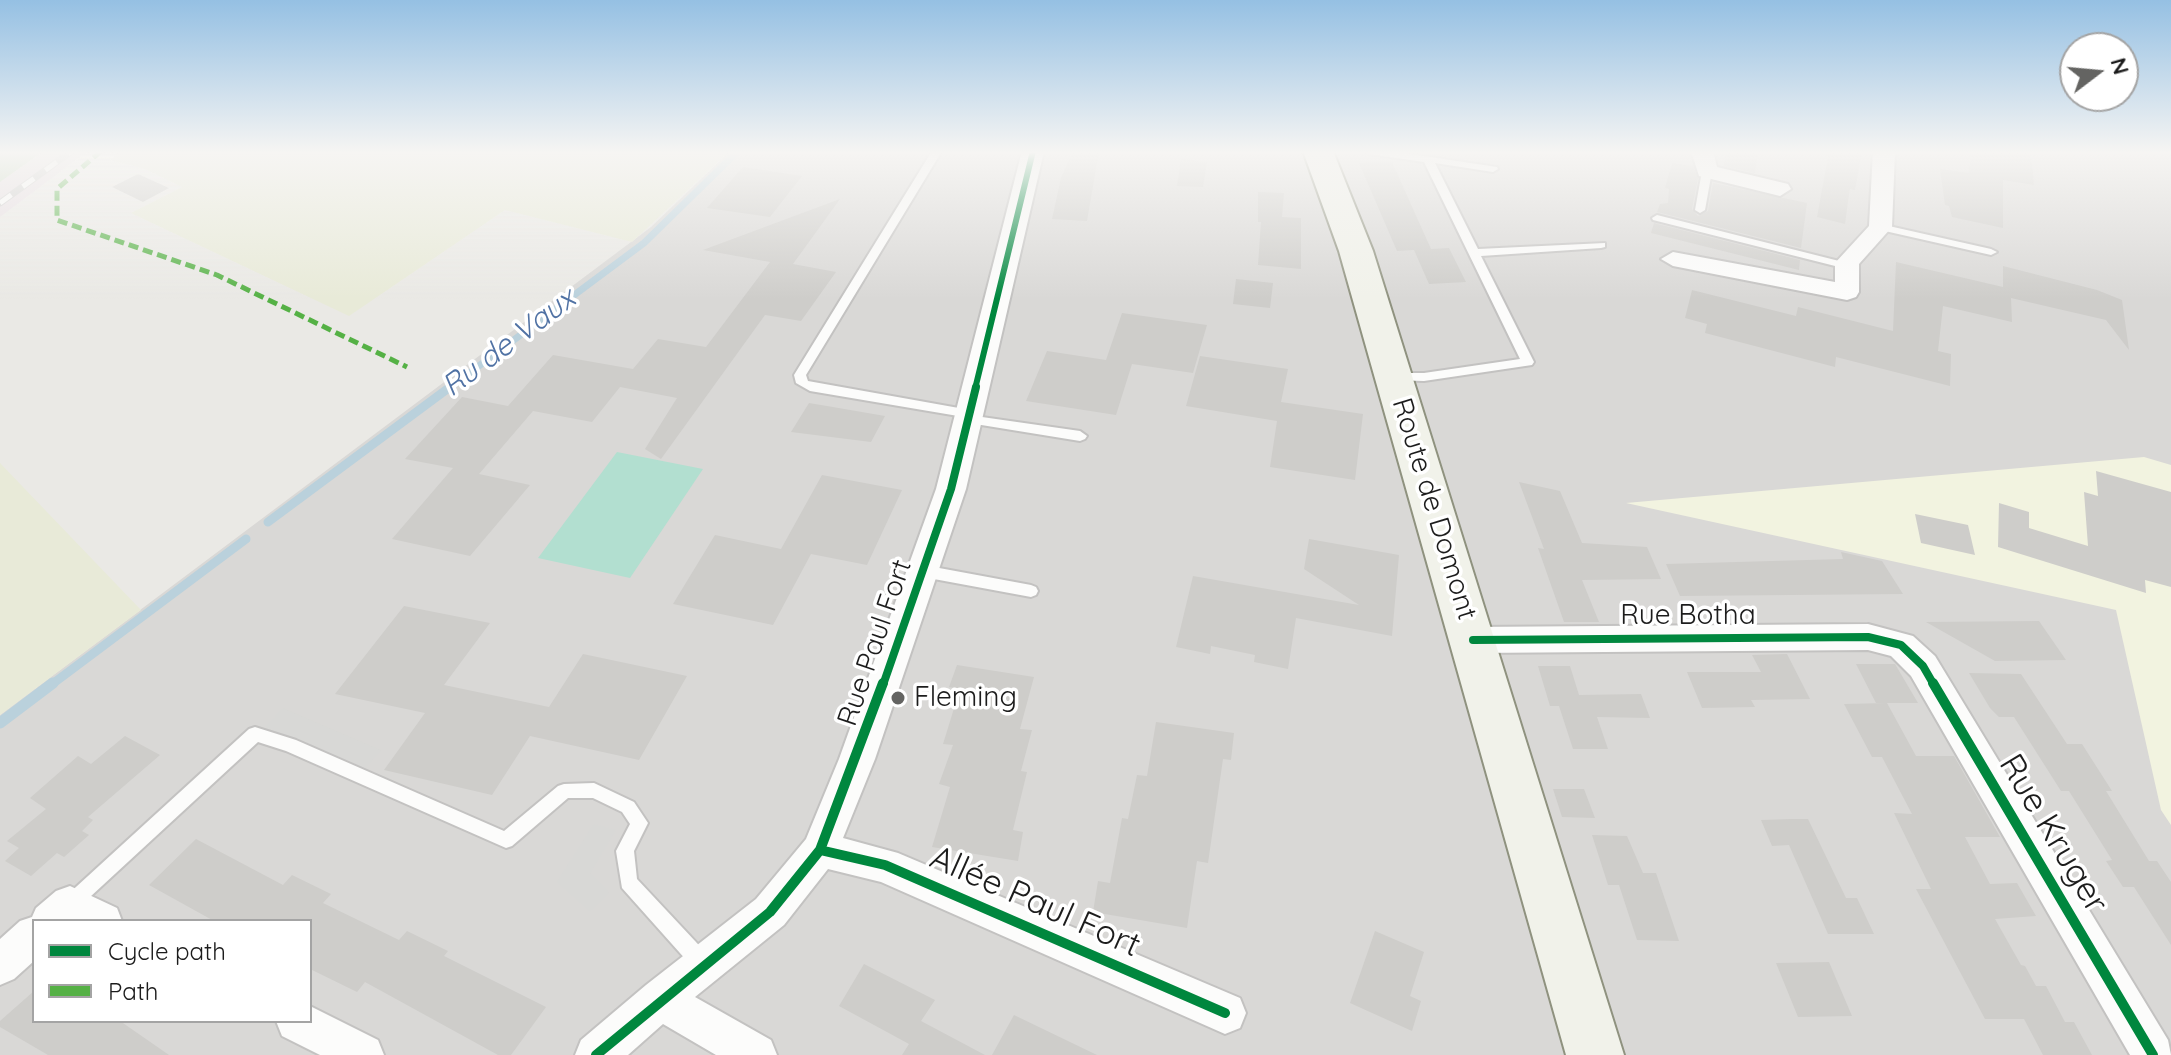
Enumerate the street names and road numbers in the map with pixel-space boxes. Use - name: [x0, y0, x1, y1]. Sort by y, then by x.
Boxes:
- street label: Route de Domont: [1384, 394, 1484, 624]
- street label: Rue Paul Fort: [831, 555, 919, 731]
- street label: Rue Botha: [1620, 599, 1756, 633]
- street label: Rue Kruger: [1990, 747, 2116, 921]
- street label: Allée Paul Fort: [924, 837, 1146, 967]

